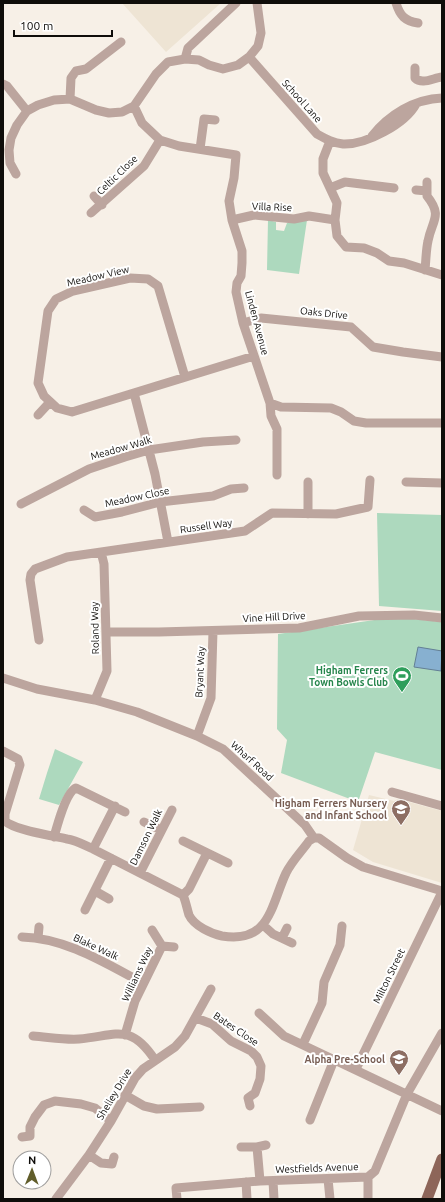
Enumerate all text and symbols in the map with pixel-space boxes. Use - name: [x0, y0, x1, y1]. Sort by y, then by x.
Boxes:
- scale bar: [14, 12, 112, 38]
- text: 100 m: [20, 19, 53, 32]
- street label: School Lane: [280, 77, 324, 125]
- street label: Celtic Close: [94, 153, 140, 197]
- street label: Villa Rise: [252, 201, 292, 213]
- street label: Meadow View: [66, 263, 130, 288]
- street label: Linden Avenue: [243, 290, 271, 356]
- street label: Oaks Drive: [299, 305, 349, 321]
- street label: Meadow Walk: [89, 434, 153, 462]
- street label: Meadow Close: [104, 485, 170, 509]
- street label: Russell Way: [179, 517, 233, 535]
- street label: Roland Way: [89, 601, 101, 654]
- street label: Vine Hill Drive: [242, 610, 306, 624]
- street label: Bryant Way: [193, 646, 207, 698]
- place label: Higham Ferrers Town Bowls Club: [309, 665, 388, 688]
- sports icon: Higham Ferrers Town Bowls Club: [391, 665, 413, 693]
- street label: Wharf Road: [229, 739, 275, 783]
- place label: Higham Ferrers Nursery and Infant School: [275, 798, 388, 821]
- school or university icon: Higham Ferrers Nursery and Infant School: [390, 798, 412, 826]
- street label: Damson Walk: [128, 807, 164, 867]
- street label: Blake Walk: [72, 932, 120, 962]
- street label: Williams Way: [120, 945, 155, 1003]
- street label: Milton Street: [371, 947, 407, 1005]
- street label: Bates Close: [211, 1010, 261, 1048]
- school or university icon: Alpha Pre-School: [388, 1048, 410, 1076]
- place label: Alpha Pre-School: [304, 1054, 385, 1065]
- street label: Shelley Drive: [94, 1066, 134, 1122]
- north arrow: [12, 1150, 52, 1190]
- text: N: [28, 1154, 36, 1166]
- street label: Westfields Avenue: [275, 1161, 359, 1175]

